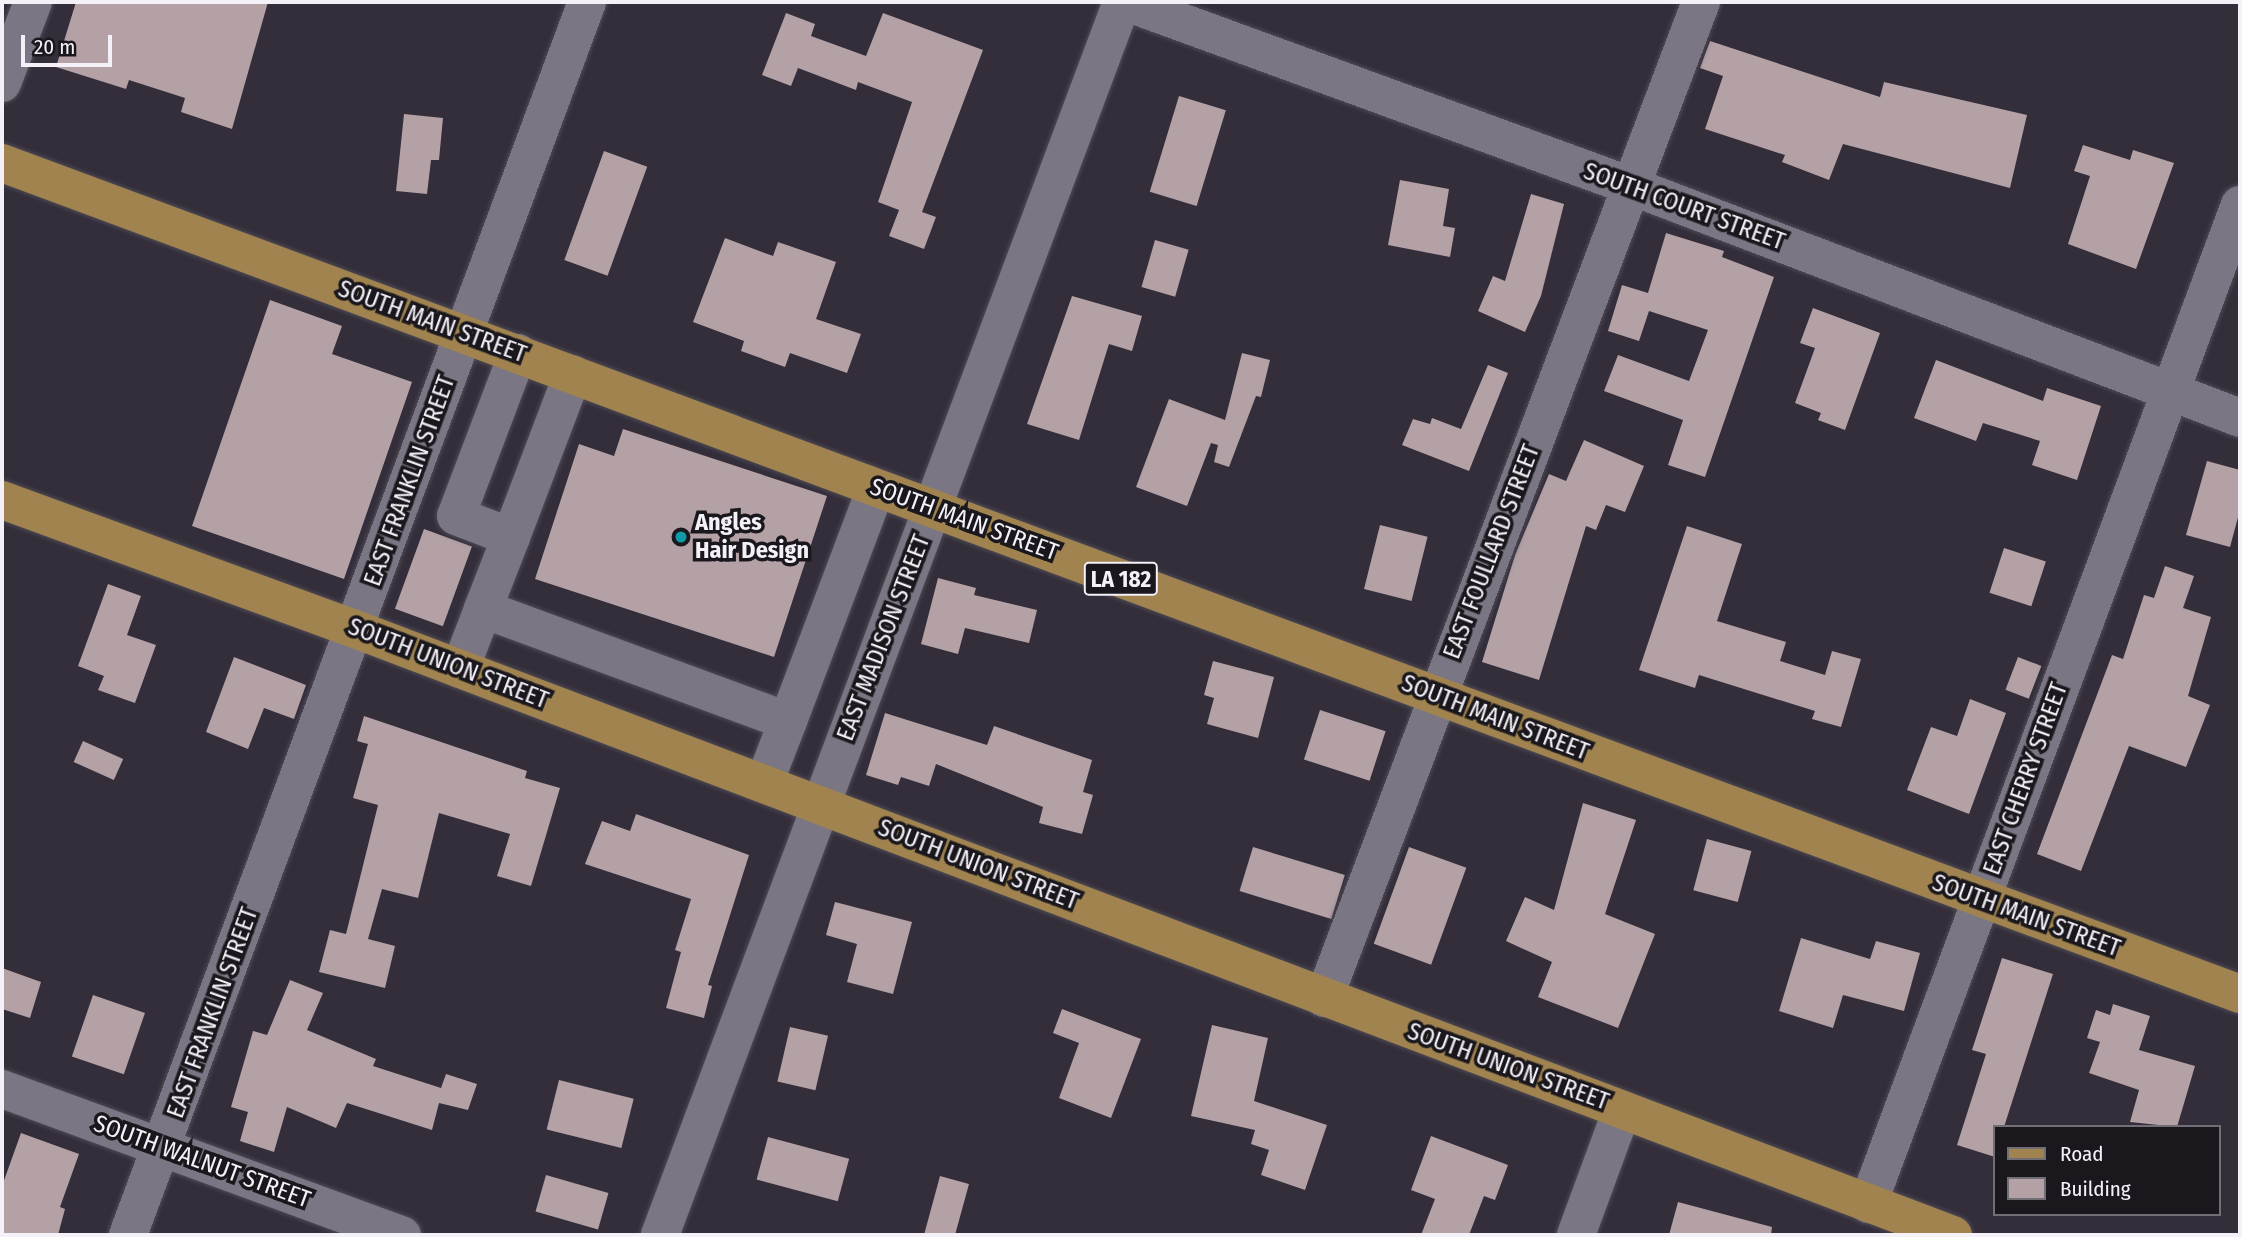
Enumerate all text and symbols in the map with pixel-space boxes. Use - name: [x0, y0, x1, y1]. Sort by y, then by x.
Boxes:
- scale bar: [24, 21, 116, 65]
- text: 20 m: [34, 34, 75, 60]
- street label: SOUTH COURT STREET: [1580, 157, 1788, 257]
- street label: SOUTH MAIN STREET: [334, 275, 530, 369]
- street label: EAST FRANKLIN STREET: [359, 372, 461, 590]
- street label: EAST FOULLARD STREET: [1438, 441, 1546, 663]
- street label: SOUTH MAIN STREET: [866, 473, 1062, 567]
- place label: Angles Hair Design: [695, 509, 809, 565]
- marker: Angles Hair Design: [673, 529, 689, 545]
- street label: EAST MADISON STREET: [831, 531, 937, 745]
- road number: LA 182: [1082, 559, 1160, 598]
- street label: SOUTH UNION STREET: [344, 613, 552, 715]
- street label: SOUTH MAIN STREET: [1398, 669, 1592, 767]
- street label: EAST CHERRY STREET: [1978, 679, 2074, 879]
- street label: SOUTH UNION STREET: [874, 814, 1082, 916]
- street label: SOUTH MAIN STREET: [1928, 869, 2124, 963]
- street label: EAST FRANKLIN STREET: [162, 904, 264, 1122]
- street label: SOUTH UNION STREET: [1404, 1017, 1612, 1117]
- street label: SOUTH WALNUT STREET: [90, 1109, 314, 1215]
- legend: [1994, 1125, 2221, 1216]
- text: Road: [2060, 1141, 2104, 1167]
- text: Building: [2060, 1176, 2131, 1202]

